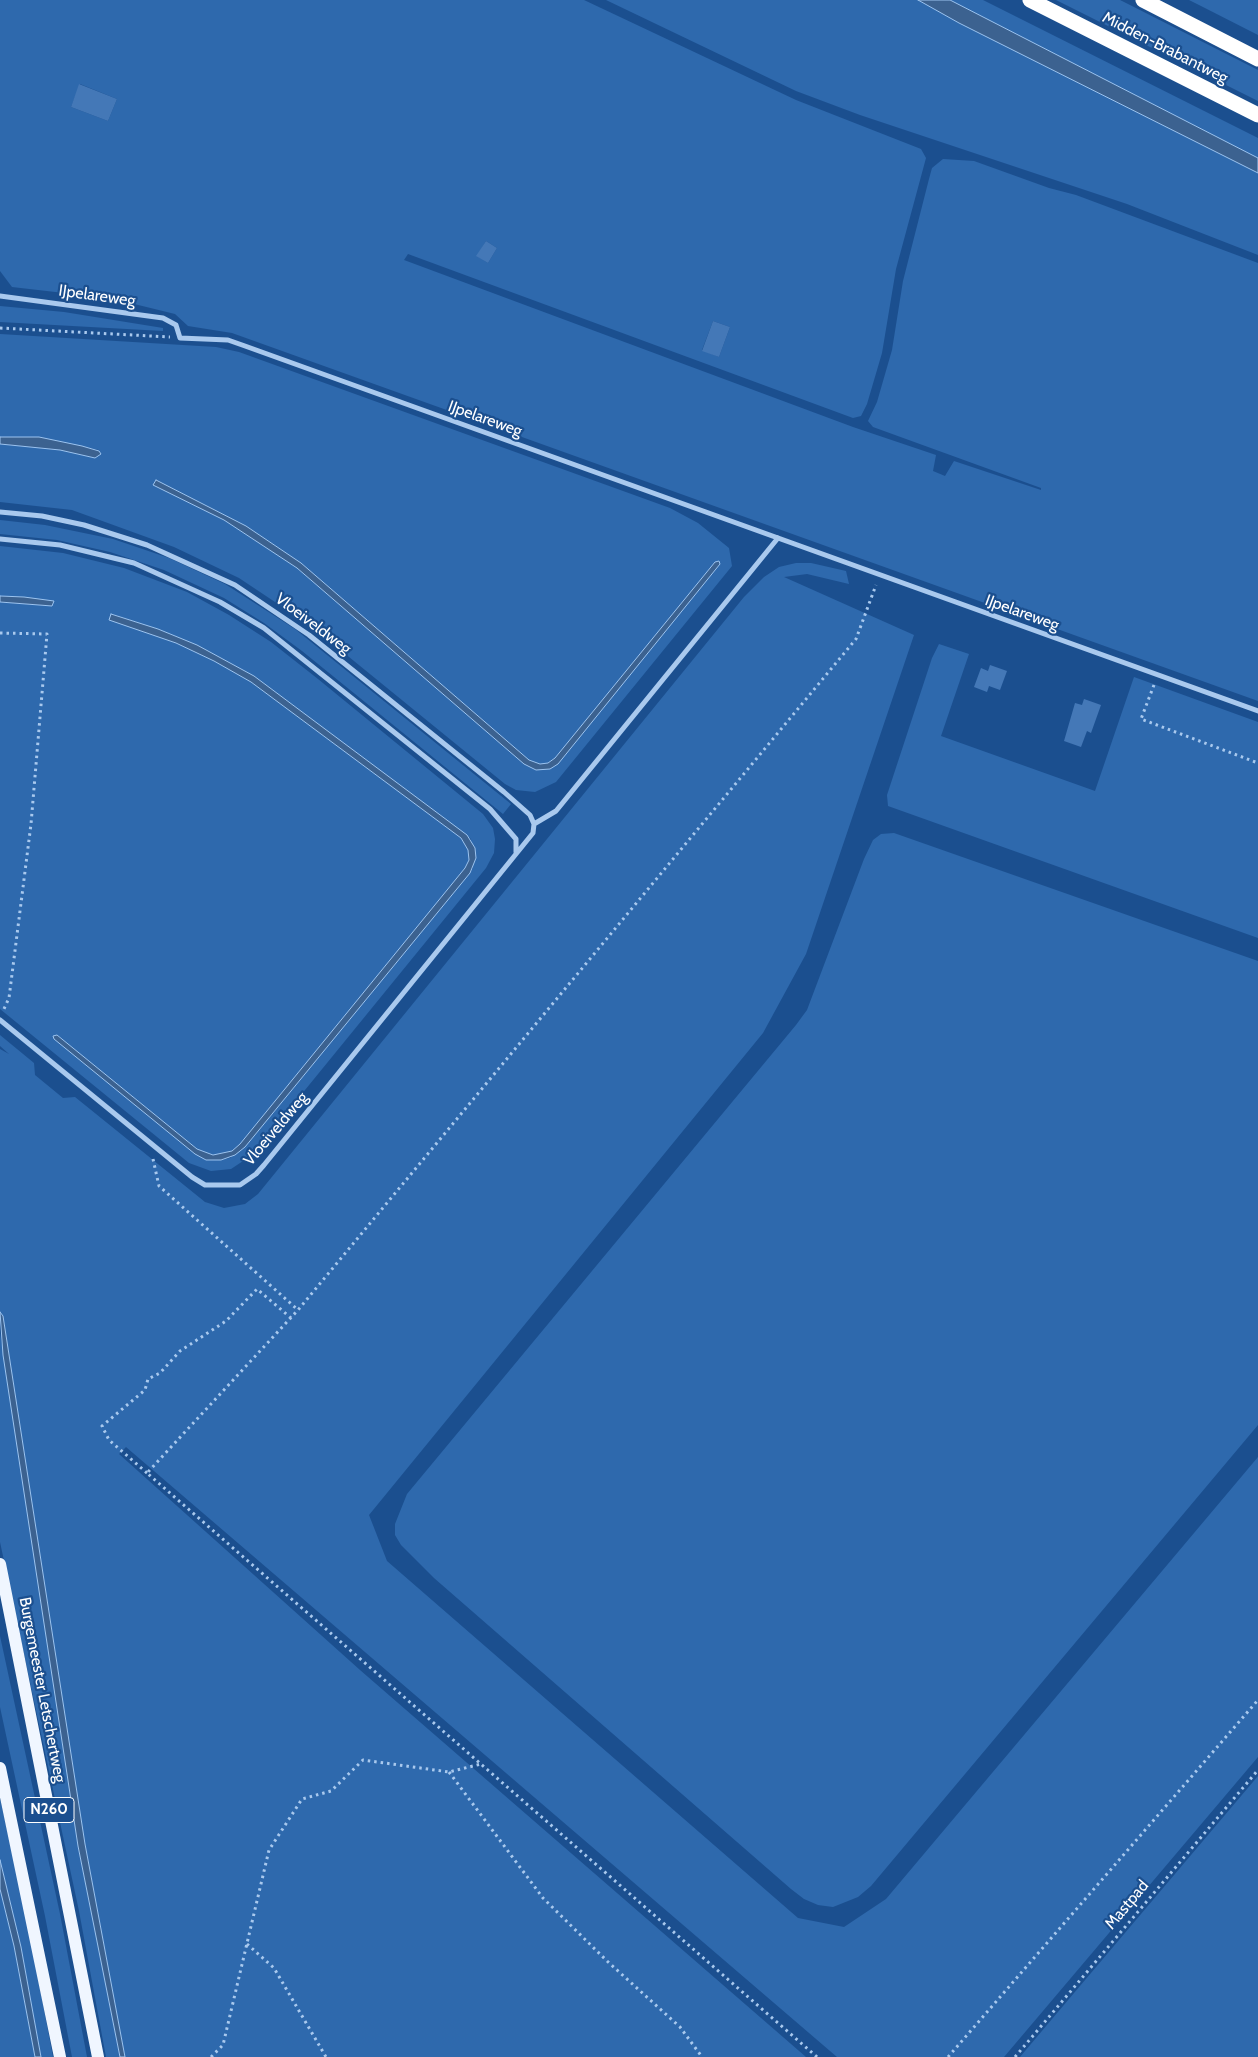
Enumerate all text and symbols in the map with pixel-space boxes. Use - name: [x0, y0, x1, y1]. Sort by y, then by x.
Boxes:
- street label: Midden-Brabantweg: [1099, 8, 1231, 88]
- street label: IJpelareweg: [57, 281, 137, 311]
- street label: IJpelareweg: [445, 397, 525, 441]
- street label: Vloeiveldweg: [271, 589, 355, 659]
- street label: IJpelareweg: [982, 591, 1062, 635]
- street label: Vloeiveldweg: [240, 1088, 312, 1170]
- street label: Burgemeester Letschertweg: [15, 1596, 69, 1784]
- road number: N260: [24, 1798, 74, 1822]
- street label: Mastpad: [1101, 1877, 1153, 1933]

